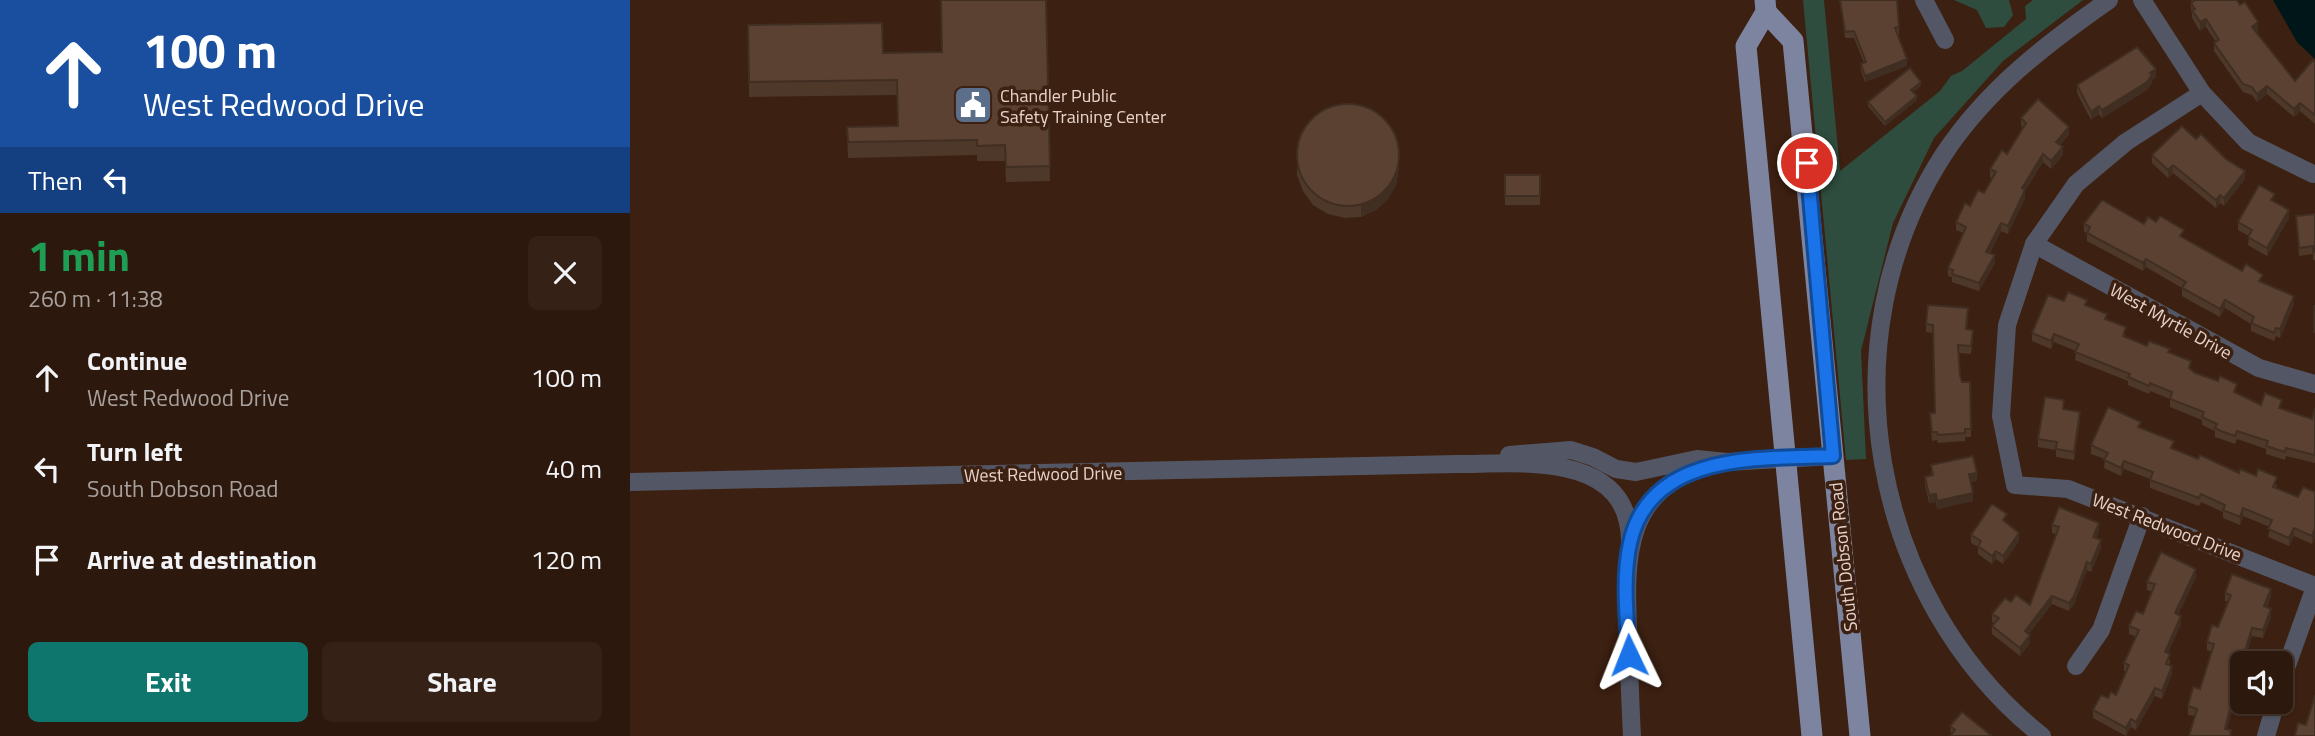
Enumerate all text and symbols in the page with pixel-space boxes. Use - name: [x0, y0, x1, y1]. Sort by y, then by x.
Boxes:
- text: 100 m: [143, 12, 277, 87]
- icon: ahead: [28, 28, 119, 119]
- text: West Redwood Drive: [143, 80, 425, 128]
- place label: Chandler Public Safety Training Center: [1000, 82, 1166, 130]
- public building icon: Chandler Public Safety Training Center: [952, 84, 994, 126]
- pin: [1777, 133, 1837, 193]
- icon: arrive: [1788, 144, 1826, 182]
- text: Then: [28, 161, 83, 200]
- icon: left: [97, 161, 135, 199]
- text: 1 min: [28, 223, 130, 287]
- button: close: [528, 236, 602, 310]
- street label: West Myrtle Drive: [2105, 276, 2237, 366]
- text: 260 m · 11:38: [28, 281, 163, 316]
- text: Continue: [87, 341, 187, 380]
- text: 100 m: [531, 358, 602, 397]
- icon: ahead: [28, 359, 66, 397]
- text: West Redwood Drive: [87, 380, 289, 415]
- text: Turn left: [87, 432, 182, 471]
- text: 40 m: [545, 449, 602, 488]
- icon: left: [28, 450, 66, 488]
- street label: West Redwood Drive: [964, 459, 1122, 489]
- text: South Dobson Road: [87, 471, 278, 506]
- street label: South Dobson Road: [1822, 481, 1864, 633]
- street label: West Redwood Drive: [2088, 486, 2246, 568]
- text: Arrive at destination: [87, 540, 317, 579]
- text: 120 m: [531, 540, 602, 579]
- icon: arrive: [28, 541, 66, 579]
- position arrow: [1592, 618, 1666, 692]
- button: Exit: [28, 642, 308, 722]
- button: Share: [322, 642, 602, 722]
- map controls: [2230, 651, 2293, 714]
- button: sound: [2230, 651, 2293, 714]

